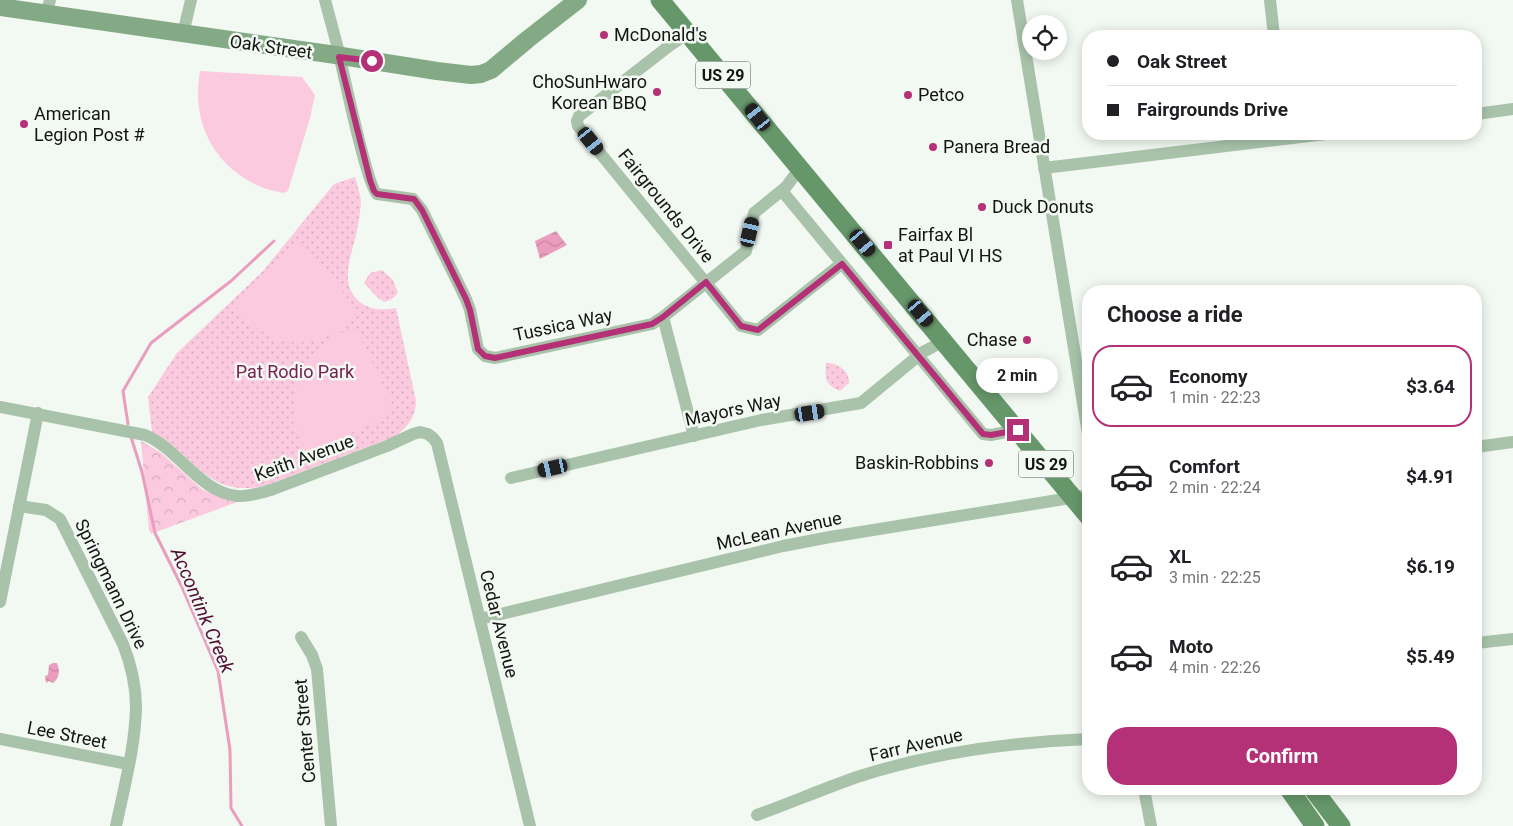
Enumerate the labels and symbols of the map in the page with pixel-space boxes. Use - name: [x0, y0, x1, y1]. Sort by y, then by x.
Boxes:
- place label: McDonald's: [614, 24, 707, 45]
- marker: McDonald's: [598, 29, 610, 41]
- street label: Oak Street: [228, 30, 314, 63]
- route start: [361, 50, 383, 72]
- road number: US 29: [696, 62, 750, 88]
- place label: ChoSunHwaro Korean BBQ: [532, 71, 647, 113]
- place label: Petco: [918, 84, 964, 105]
- marker: ChoSunHwaro Korean BBQ: [651, 86, 663, 98]
- marker: Petco: [902, 89, 914, 101]
- car: [742, 101, 773, 133]
- place label: American Legion Post #: [34, 103, 145, 145]
- marker: American Legion Post #: [18, 118, 30, 130]
- car: [575, 125, 606, 157]
- place label: Panera Bread: [943, 136, 1050, 157]
- marker: Panera Bread: [927, 141, 939, 153]
- street label: Fairgrounds Drive: [614, 145, 719, 267]
- place label: Duck Donuts: [992, 196, 1094, 217]
- marker: Duck Donuts: [976, 201, 988, 213]
- car: [739, 216, 760, 248]
- place label: Fairfax Bl at Paul VI HS: [898, 224, 1003, 266]
- car: [847, 227, 878, 259]
- marker: Fairfax Bl at Paul VI HS: [882, 239, 894, 251]
- car: [905, 297, 936, 329]
- street label: Tussica Way: [512, 304, 615, 345]
- place label: Chase: [967, 329, 1017, 350]
- marker: Chase: [1021, 334, 1033, 346]
- callout: 2 min: [977, 358, 1059, 392]
- park label: Pat Rodio Park: [236, 361, 355, 382]
- street label: Mayors Way: [683, 389, 783, 430]
- car: [794, 403, 825, 423]
- route end: [1007, 419, 1029, 441]
- street label: Keith Avenue: [251, 430, 356, 485]
- road number: US 29: [1018, 450, 1074, 478]
- place label: Baskin-Robbins: [855, 452, 979, 473]
- car: [536, 457, 569, 479]
- marker: Baskin-Robbins: [983, 457, 995, 469]
- street label: McLean Avenue: [714, 507, 843, 554]
- street label: Springmann Drive: [71, 516, 152, 652]
- water label: Accontink Creek: [165, 543, 239, 677]
- street label: Cedar Avenue: [476, 568, 523, 680]
- street label: Center Street: [289, 678, 320, 784]
- street label: Lee Street: [25, 716, 109, 753]
- street label: Farr Avenue: [867, 724, 965, 765]

